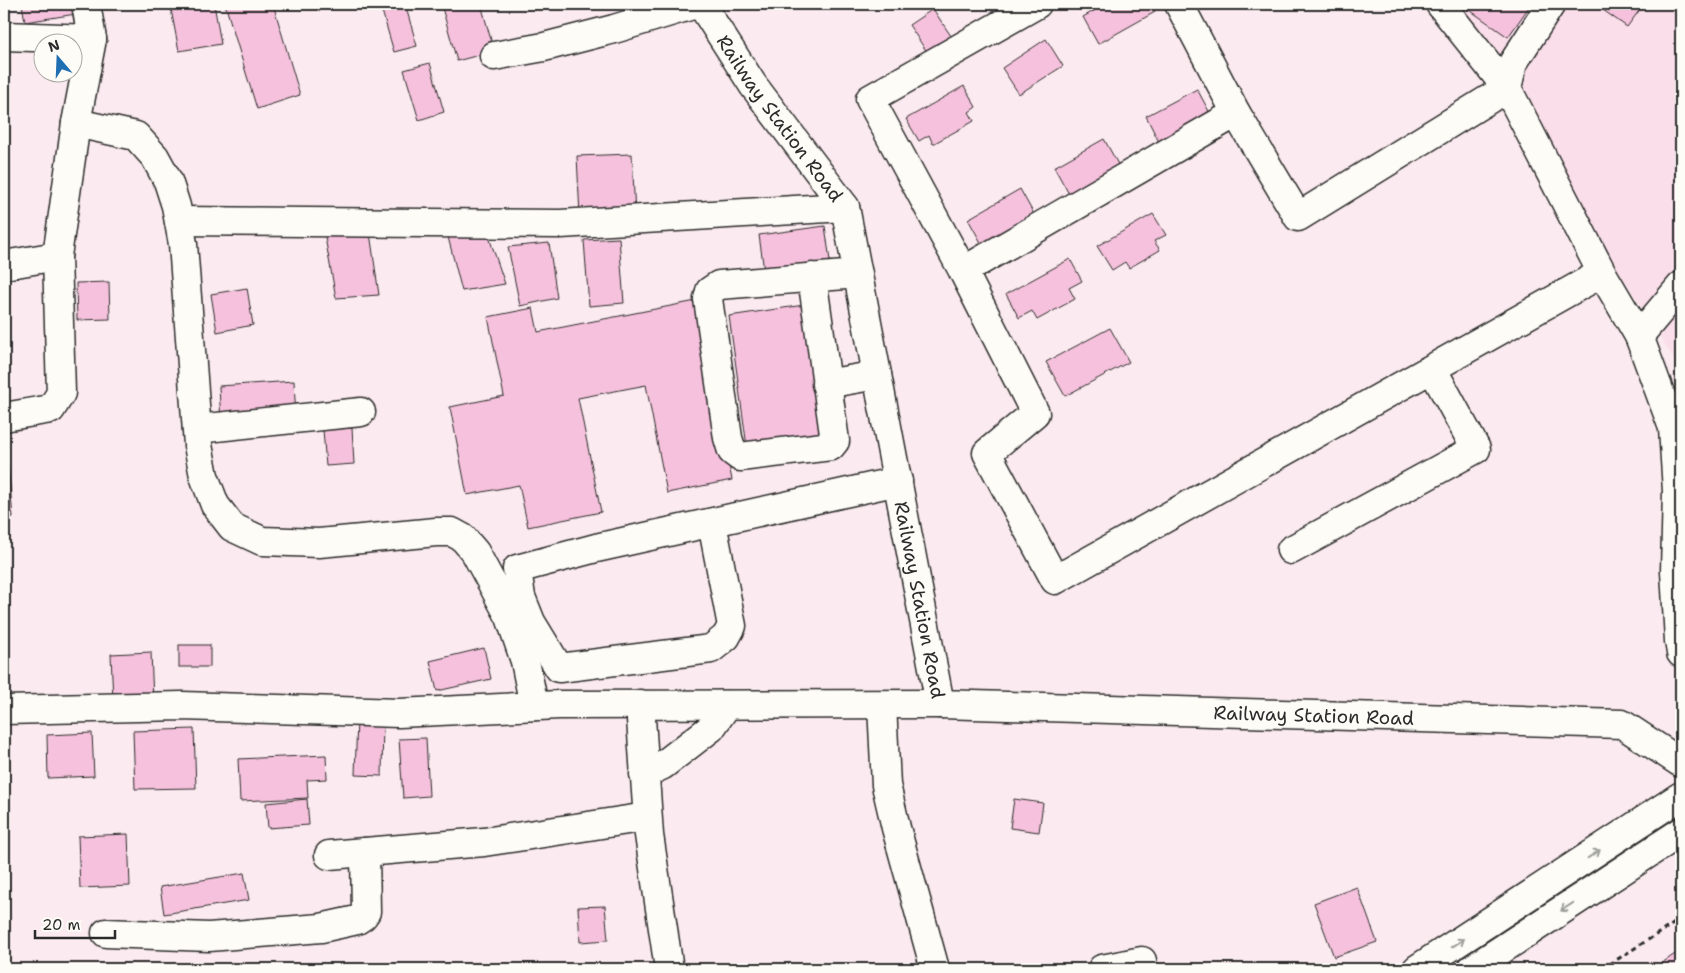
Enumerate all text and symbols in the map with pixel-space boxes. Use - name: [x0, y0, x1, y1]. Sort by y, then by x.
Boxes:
- street label: Railway Station Road: [711, 30, 849, 207]
- north arrow: [32, 32, 82, 82]
- text: N: [46, 35, 62, 56]
- street label: Railway Station Road: [888, 499, 951, 701]
- street label: Railway Station Road: [1213, 700, 1414, 731]
- one-way arrow: [1586, 848, 1600, 858]
- one-way arrow: [1561, 902, 1575, 912]
- scale bar: [35, 908, 115, 940]
- text: 20 m: [42, 915, 81, 935]
- one-way arrow: [1450, 937, 1464, 947]

